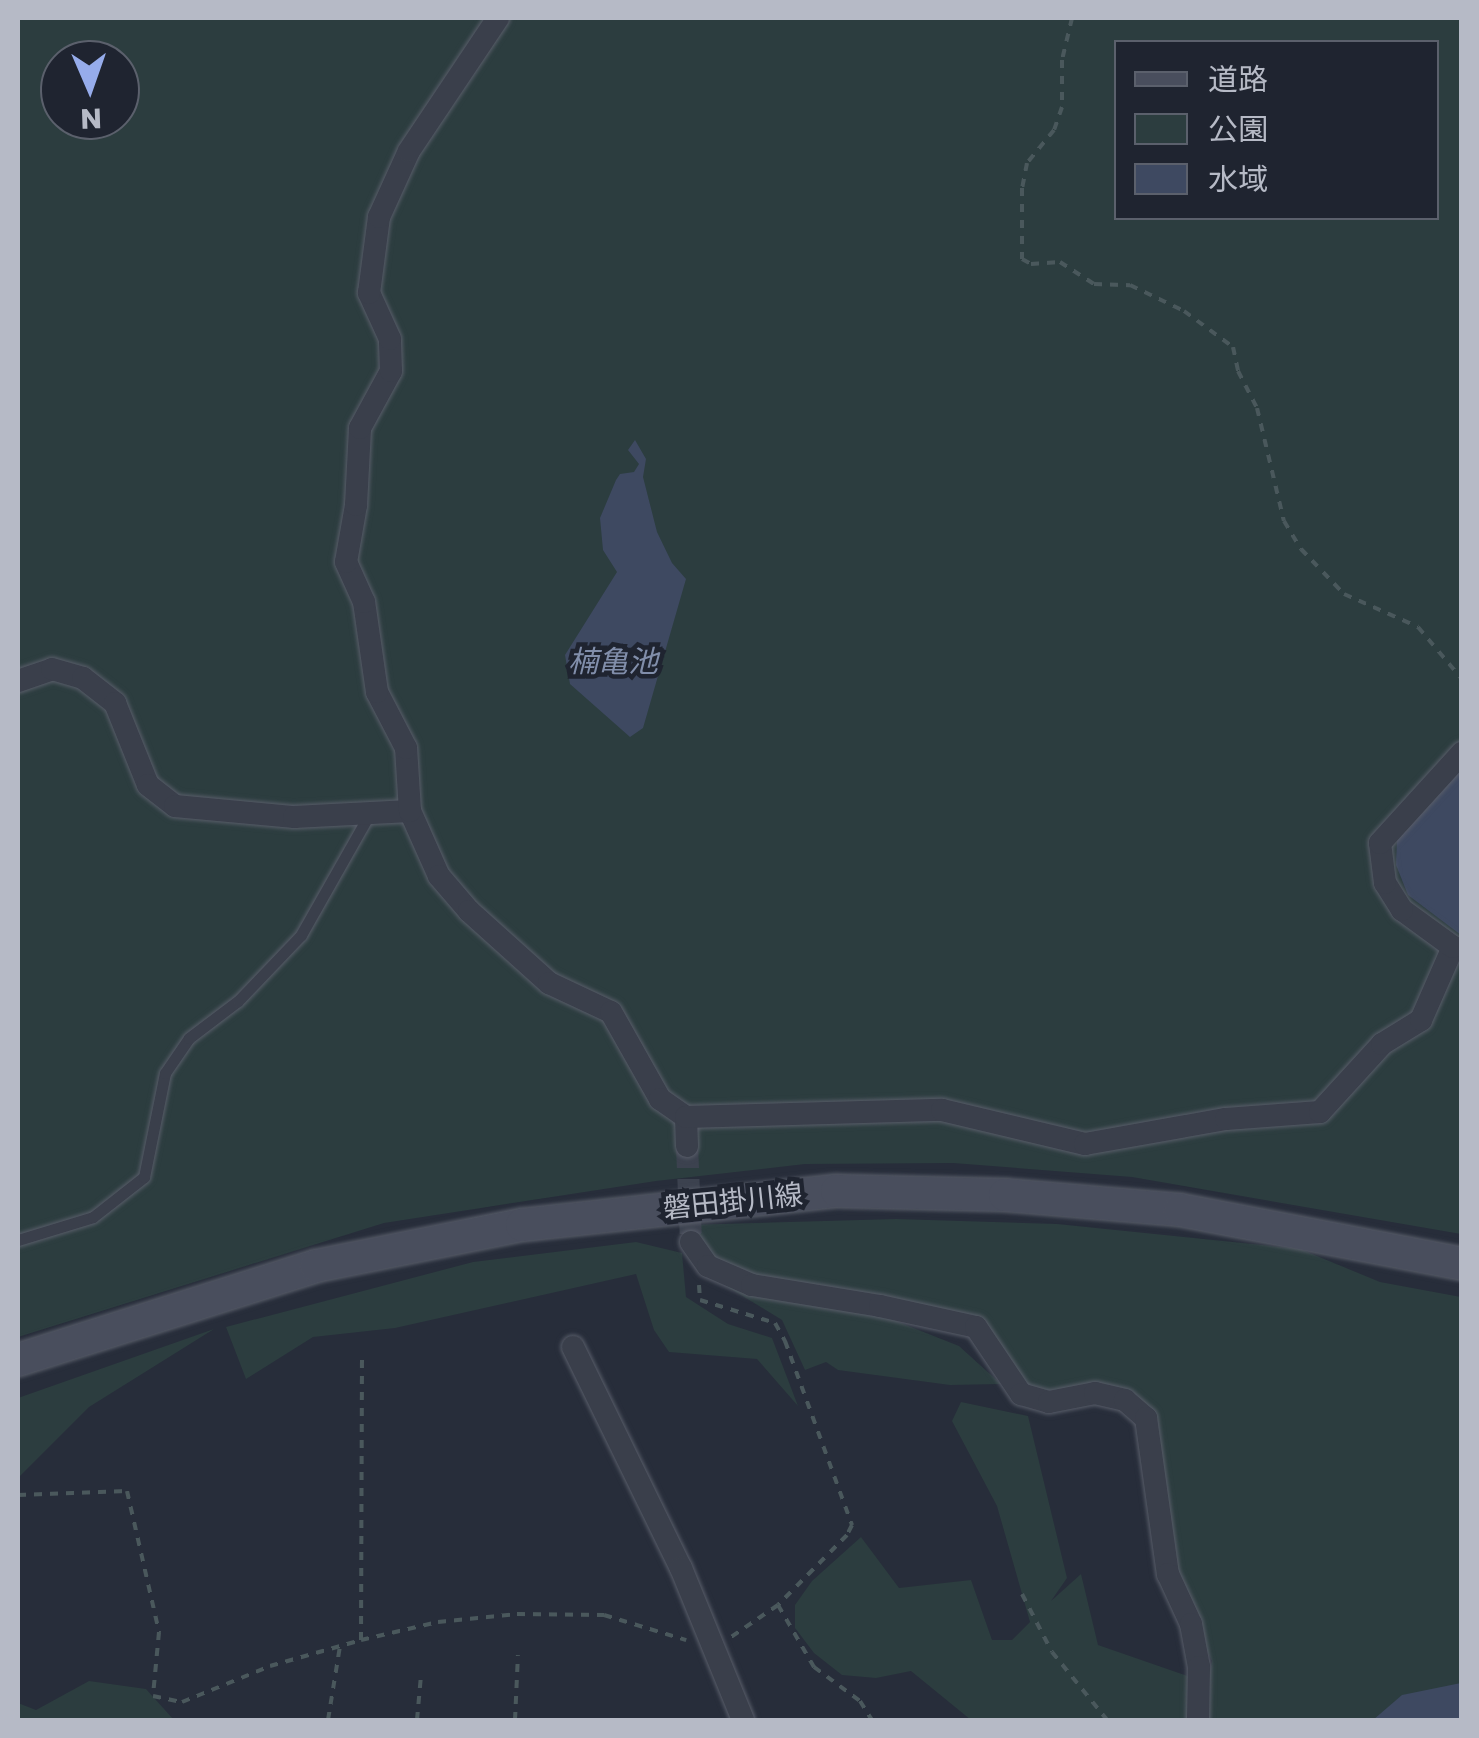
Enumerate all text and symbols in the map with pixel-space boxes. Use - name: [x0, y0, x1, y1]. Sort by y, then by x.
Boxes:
- north arrow: [40, 40, 140, 140]
- legend: [1114, 40, 1439, 220]
- text: 道路: [1208, 58, 1268, 101]
- text: N: [80, 99, 102, 138]
- text: 公園: [1208, 108, 1268, 151]
- text: 水域: [1208, 158, 1268, 201]
- water label: 楠亀池: [568, 644, 658, 680]
- street label: 磐田掛川線: [662, 1178, 804, 1226]

